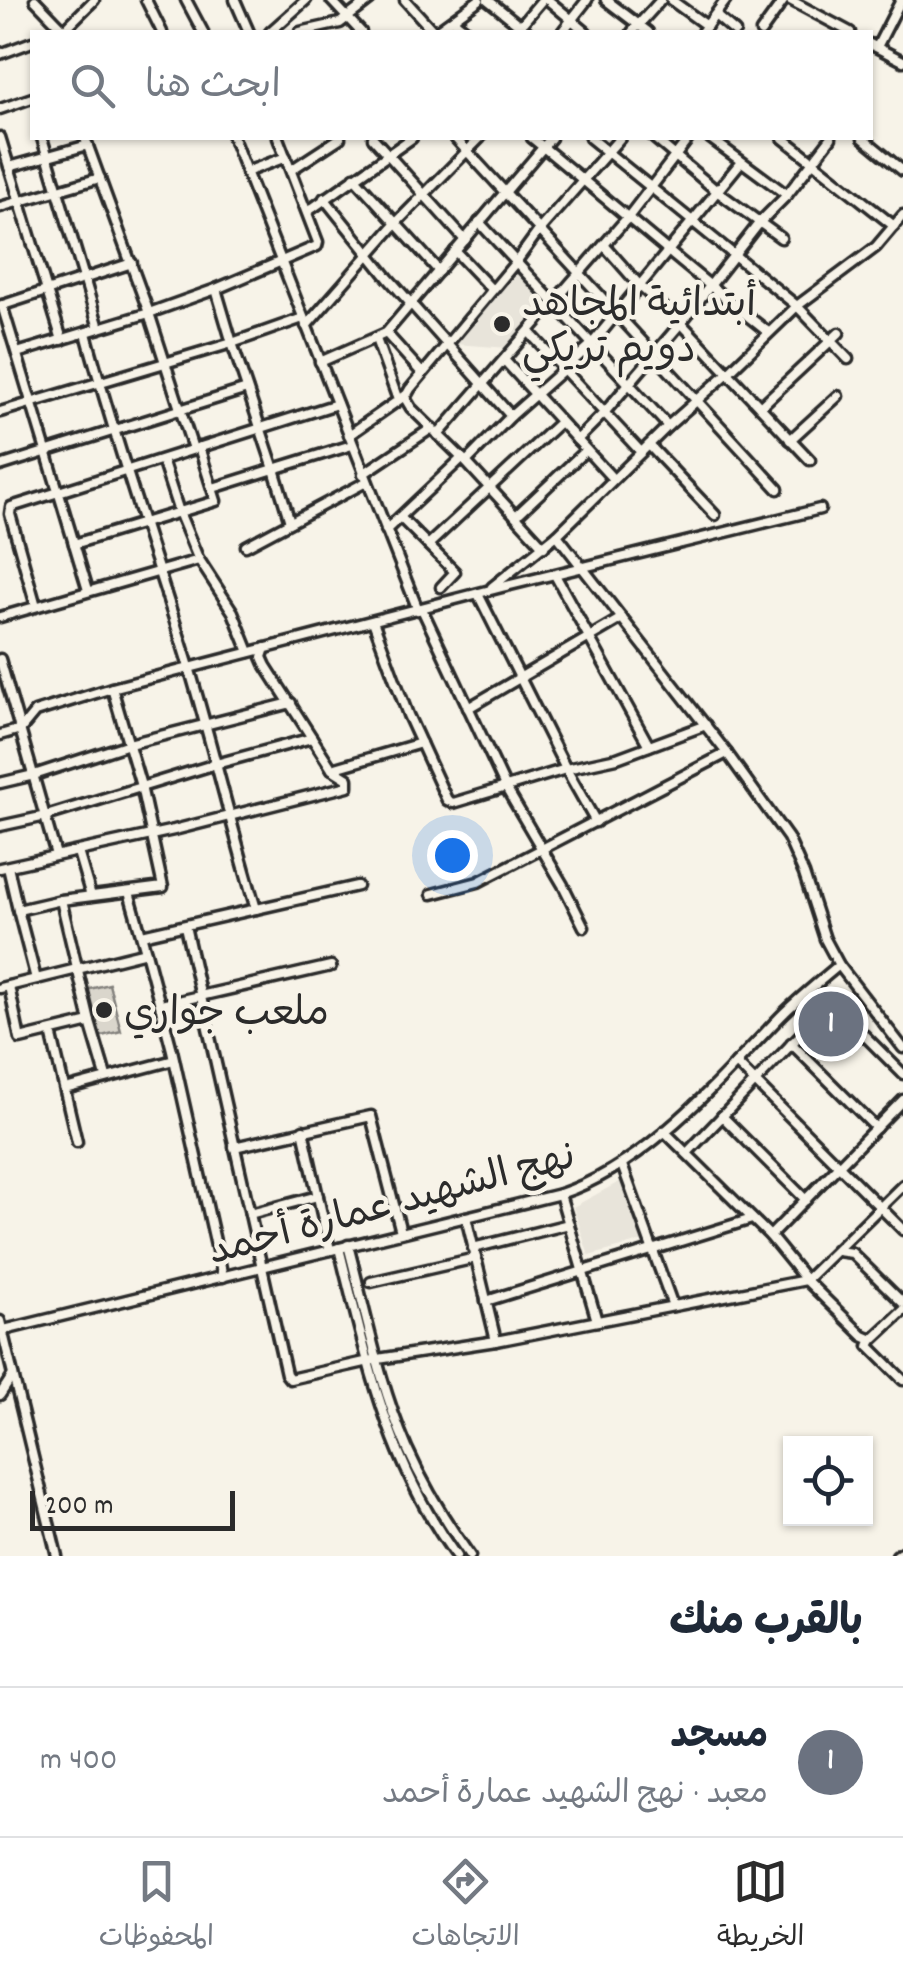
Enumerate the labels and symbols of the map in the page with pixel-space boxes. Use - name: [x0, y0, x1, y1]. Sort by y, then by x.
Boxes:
- place label: أبتدائية المجاهد دويم تريكي: [522, 279, 756, 382]
- marker: أبتدائية المجاهد دويم تريكي: [491, 313, 513, 335]
- your location: [427, 830, 478, 881]
- pin: 1: [798, 986, 864, 1062]
- place label: ملعب جواري: [124, 988, 329, 1045]
- marker: ملعب جواري: [93, 999, 115, 1021]
- street label: نهج الشهيد عمارة أحمد: [203, 1131, 583, 1284]
- scale bar: [30, 1486, 235, 1530]

